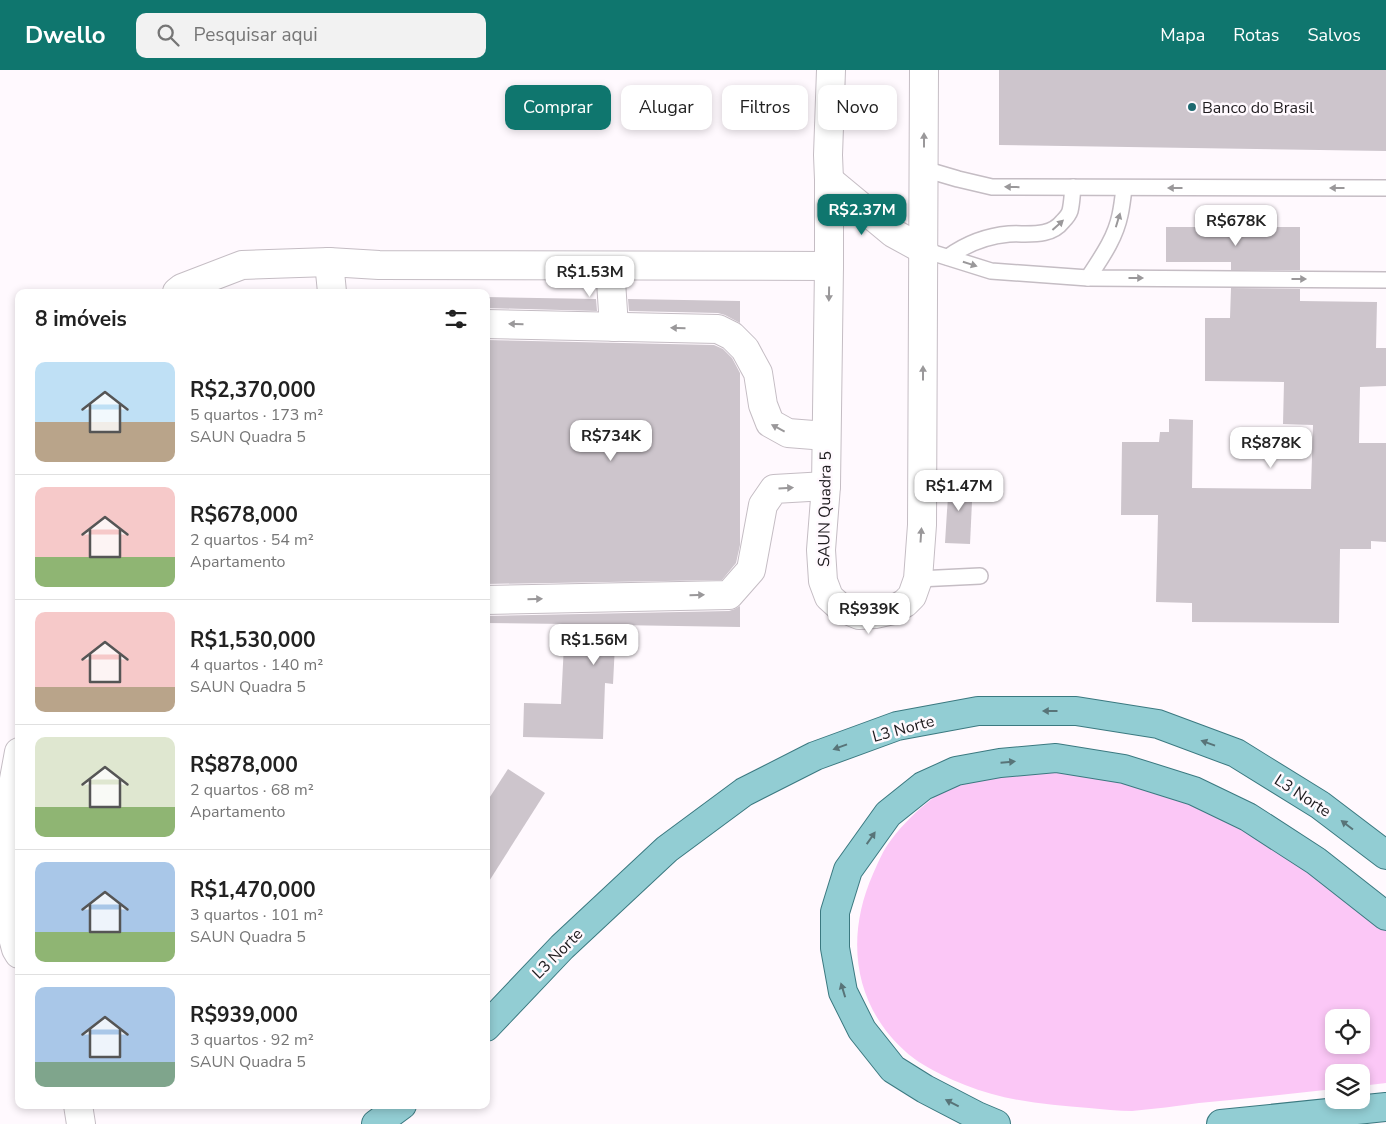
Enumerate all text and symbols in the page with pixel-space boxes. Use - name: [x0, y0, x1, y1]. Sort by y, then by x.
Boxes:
- search box: [136, 13, 486, 58]
- text: Dwello: [25, 19, 106, 51]
- icon: search: [154, 21, 182, 49]
- text: Pesquisar aqui: [194, 22, 318, 48]
- text: Mapa: [1160, 23, 1205, 47]
- text: Rotas: [1233, 23, 1279, 47]
- text: Salvos: [1307, 23, 1361, 47]
- chip: Comprar: [505, 85, 611, 130]
- chip: Alugar: [621, 85, 712, 130]
- chip: Filtros: [722, 85, 808, 130]
- chip: Novo: [818, 85, 897, 130]
- place label: Banco do Brasil: [1202, 97, 1314, 119]
- marker: Banco do Brasil: [1186, 101, 1198, 113]
- one-way arrow: [920, 132, 928, 148]
- one-way arrow: [1004, 183, 1020, 191]
- one-way arrow: [1167, 184, 1183, 192]
- one-way arrow: [1329, 184, 1345, 192]
- pin: R$2.37M: [816, 194, 908, 236]
- text: R$2.37M: [828, 199, 896, 221]
- pin: R$678K: [1195, 204, 1277, 247]
- text: R$678K: [1206, 210, 1266, 232]
- one-way arrow: [1115, 212, 1123, 227]
- one-way arrow: [1052, 219, 1065, 230]
- pin: R$1.53M: [544, 256, 636, 298]
- text: R$1.53M: [556, 261, 624, 283]
- one-way arrow: [963, 261, 978, 269]
- one-way arrow: [1129, 274, 1145, 282]
- one-way arrow: [1291, 276, 1307, 284]
- one-way arrow: [824, 286, 832, 302]
- text: 8 imóveis: [35, 305, 127, 333]
- icon: filters: [442, 305, 470, 333]
- one-way arrow: [507, 320, 523, 328]
- one-way arrow: [670, 324, 686, 332]
- one-way arrow: [919, 364, 927, 380]
- text: R$2,370,000: [190, 376, 316, 404]
- icon: home: [75, 382, 135, 442]
- text: 5 quartos · 173 m²: [190, 404, 323, 426]
- pin: R$734K: [570, 420, 652, 462]
- one-way arrow: [771, 424, 786, 432]
- text: R$734K: [581, 425, 641, 447]
- text: SAUN Quadra 5: [190, 426, 306, 448]
- pin: R$878K: [1230, 426, 1312, 469]
- text: R$878K: [1241, 432, 1301, 454]
- street label: SAUN Quadra 5: [813, 451, 837, 567]
- pin: R$1.47M: [913, 470, 1005, 512]
- text: R$1.47M: [925, 475, 993, 497]
- one-way arrow: [778, 484, 794, 492]
- text: R$678,000: [190, 501, 298, 529]
- icon: home: [75, 507, 135, 567]
- one-way arrow: [918, 527, 926, 543]
- text: 2 quartos · 54 m²: [190, 529, 314, 551]
- text: Apartamento: [190, 551, 285, 573]
- one-way arrow: [690, 591, 706, 599]
- pin: R$939K: [828, 592, 910, 635]
- one-way arrow: [527, 595, 543, 603]
- text: R$939K: [839, 598, 899, 620]
- pin: R$1.56M: [548, 624, 640, 666]
- text: R$1,530,000: [190, 626, 316, 654]
- text: R$1.56M: [560, 629, 628, 651]
- icon: home: [75, 632, 135, 692]
- text: 4 quartos · 140 m²: [190, 654, 323, 676]
- text: SAUN Quadra 5: [190, 676, 306, 698]
- one-way arrow: [1042, 707, 1058, 715]
- street label: L3 Norte: [870, 710, 937, 748]
- one-way arrow: [1200, 739, 1215, 747]
- one-way arrow: [832, 743, 847, 751]
- text: R$878,000: [190, 751, 298, 779]
- icon: home: [75, 757, 135, 817]
- one-way arrow: [1000, 758, 1016, 766]
- street label: L3 Norte: [1270, 769, 1335, 822]
- text: 2 quartos · 68 m²: [190, 779, 314, 801]
- text: Apartamento: [190, 801, 285, 823]
- one-way arrow: [1341, 820, 1354, 831]
- one-way arrow: [866, 831, 876, 845]
- text: R$1,470,000: [190, 876, 316, 904]
- icon: home: [75, 882, 135, 942]
- text: 3 quartos · 101 m²: [190, 904, 323, 926]
- street label: L3 Norte: [528, 924, 588, 984]
- text: SAUN Quadra 5: [190, 926, 306, 948]
- one-way arrow: [839, 982, 847, 997]
- text: R$939,000: [190, 1001, 298, 1029]
- icon: home: [75, 1007, 135, 1067]
- map controls: [1325, 1009, 1370, 1109]
- button: locate: [1325, 1009, 1370, 1054]
- text: 3 quartos · 92 m²: [190, 1029, 314, 1051]
- text: SAUN Quadra 5: [190, 1051, 306, 1073]
- button: layers: [1325, 1064, 1370, 1109]
- one-way arrow: [945, 1099, 959, 1107]

